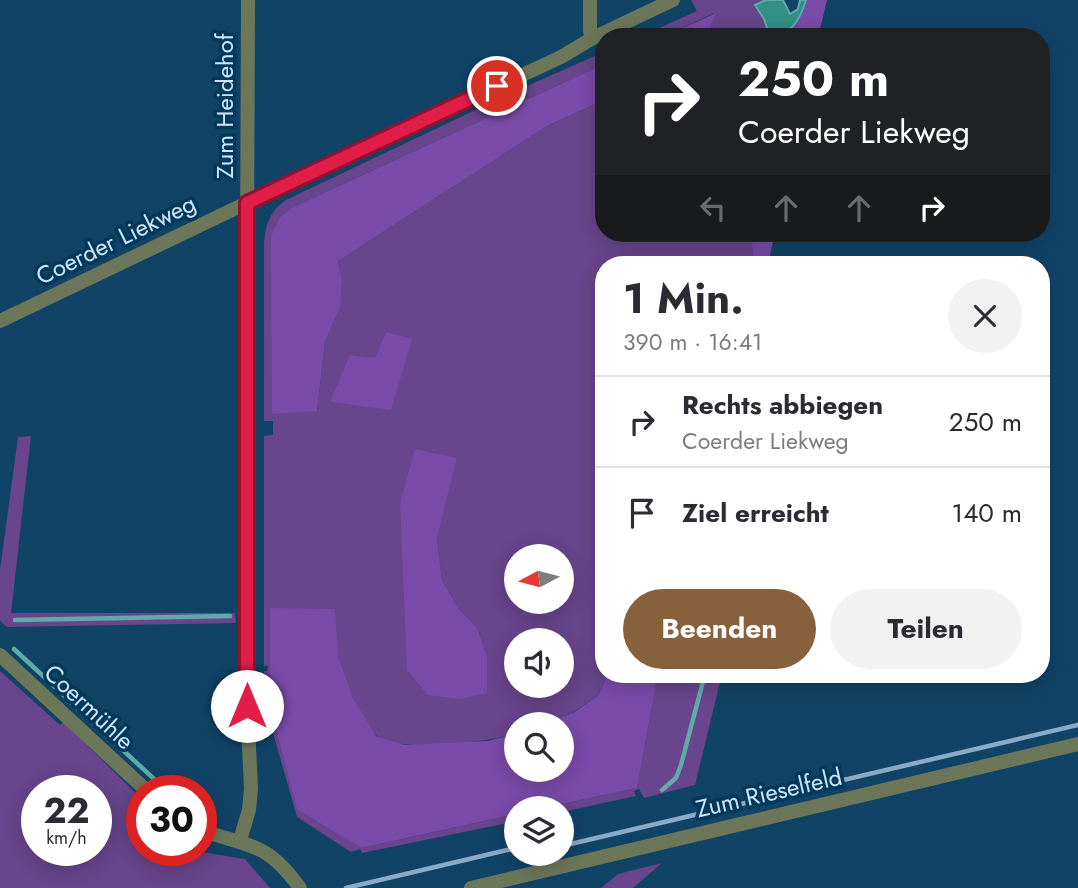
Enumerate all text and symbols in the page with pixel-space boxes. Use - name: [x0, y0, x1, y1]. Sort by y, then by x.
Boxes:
- street label: Zum Heidehof: [207, 32, 242, 179]
- text: 250 m: [738, 44, 889, 114]
- pin: [467, 56, 527, 116]
- icon: right: [623, 56, 714, 147]
- icon: arrive: [478, 67, 516, 105]
- text: Coerder Liekweg: [738, 109, 970, 155]
- street label: Coerder Liekweg: [30, 186, 202, 293]
- icon: left: [694, 189, 732, 227]
- icon: ahead: [767, 189, 805, 227]
- icon: ahead: [840, 189, 878, 227]
- icon: right: [913, 189, 951, 227]
- text: 1 Min.: [623, 268, 744, 329]
- button: close: [948, 279, 1022, 353]
- text: 390 m · 16:41: [623, 325, 762, 359]
- text: Rechts abbiegen: [682, 386, 883, 424]
- icon: right: [623, 403, 661, 441]
- text: 250 m: [949, 403, 1022, 441]
- text: Coerder Liekweg: [682, 424, 849, 458]
- icon: arrive: [623, 494, 661, 532]
- text: Ziel erreicht: [682, 494, 829, 532]
- text: 140 m: [951, 494, 1022, 532]
- north arrow: [504, 544, 574, 614]
- map controls: [504, 544, 574, 866]
- button: Beenden: [623, 589, 816, 669]
- button: Teilen: [830, 589, 1022, 669]
- button: sound: [504, 628, 574, 698]
- street label: Coermühle: [36, 656, 142, 758]
- position arrow: [210, 669, 284, 743]
- button: search: [504, 712, 574, 782]
- street label: Zum Rieselfeld: [692, 759, 845, 826]
- speed limit sign: 30: [126, 775, 217, 866]
- text: 22: [44, 786, 89, 836]
- button: layers: [504, 796, 574, 866]
- text: km/h: [46, 825, 87, 851]

